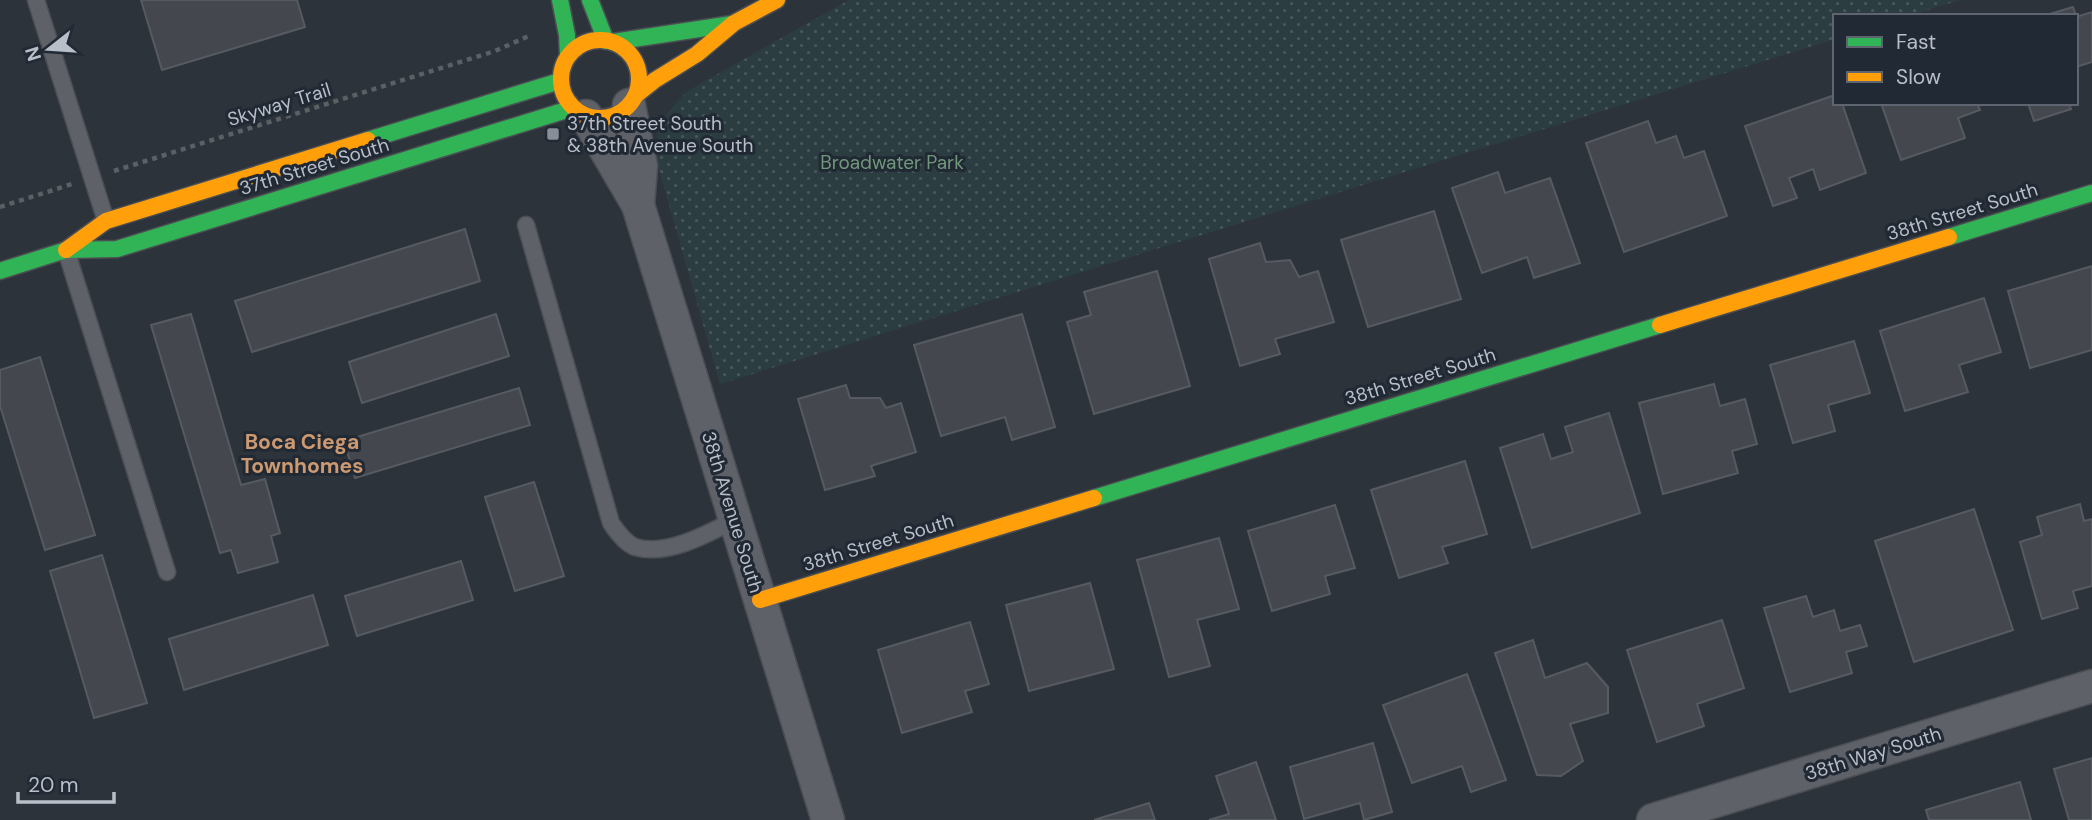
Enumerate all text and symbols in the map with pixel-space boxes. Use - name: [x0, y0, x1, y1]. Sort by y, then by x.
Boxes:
- north arrow: [14, 14, 84, 84]
- legend: [1833, 14, 2078, 105]
- text: Fast: [1896, 28, 1936, 56]
- text: N: [19, 44, 47, 64]
- text: Slow: [1896, 63, 1941, 91]
- street label: Skyway Trail: [224, 77, 334, 132]
- place label: 37th Street South & 38th Avenue South: [567, 111, 753, 158]
- marker: 37th Street South & 38th Avenue South: [545, 126, 561, 142]
- street label: 37th Street South: [236, 132, 392, 201]
- park label: Broadwater Park: [820, 150, 964, 175]
- street label: 38th Street South: [1884, 177, 2041, 246]
- street label: 38th Street South: [1342, 342, 1499, 411]
- district label: Boca Ciega Townhomes: [241, 428, 363, 480]
- street label: 38th Avenue South: [696, 428, 769, 596]
- street label: 38th Street South: [800, 508, 957, 577]
- street label: 38th Way South: [1802, 721, 1944, 786]
- scale bar: [18, 760, 114, 804]
- text: 20 m: [28, 771, 79, 799]

